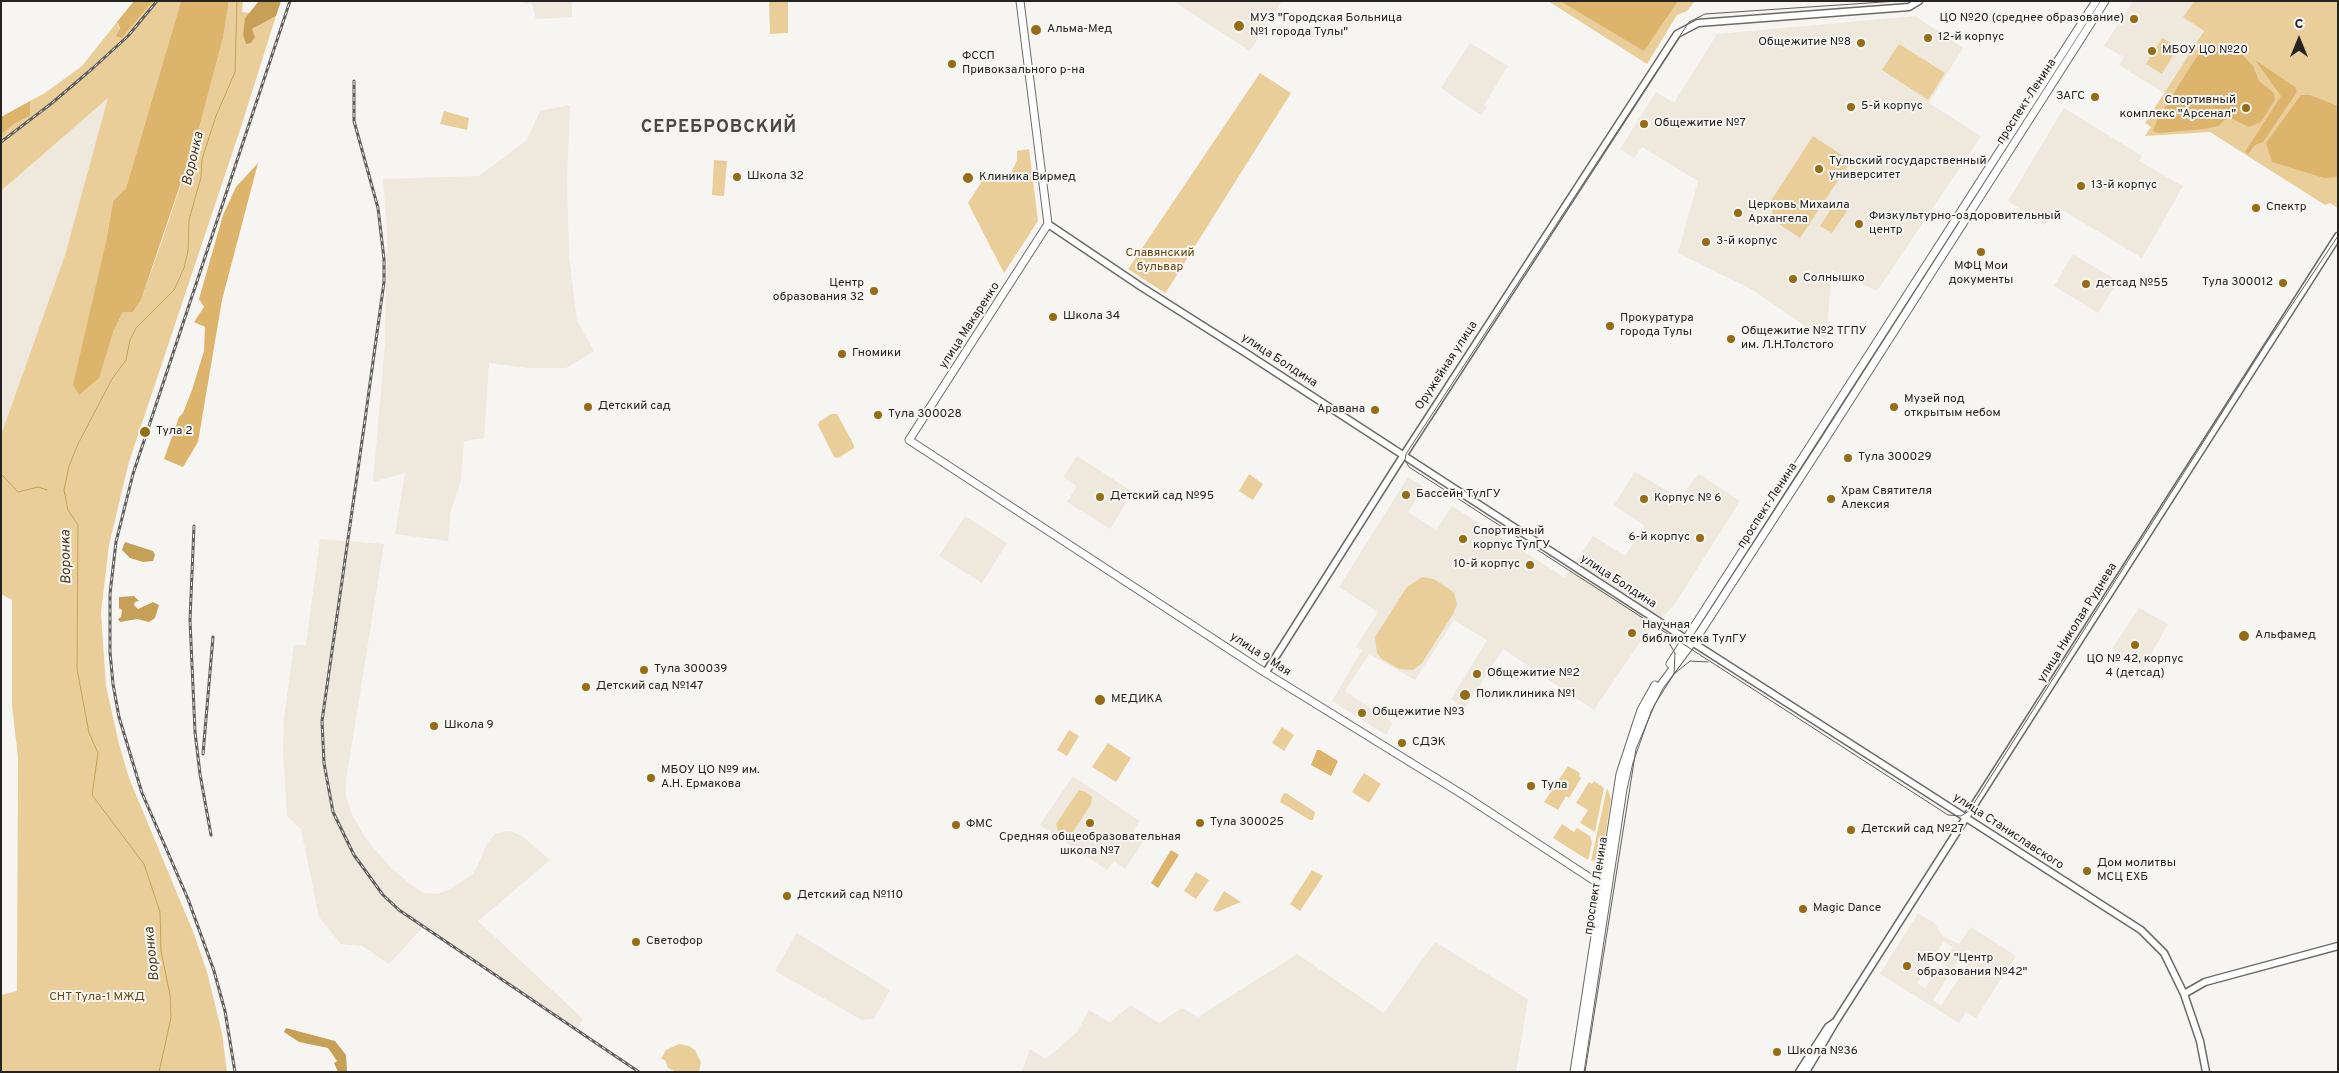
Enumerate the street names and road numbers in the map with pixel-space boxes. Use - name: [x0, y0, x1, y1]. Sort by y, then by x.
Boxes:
- street label: проспект Ленина: [1994, 57, 2060, 147]
- street label: улица Макаренко: [937, 280, 1003, 372]
- street label: Оружейная улица: [1413, 319, 1481, 413]
- street label: улица Болдина: [1238, 331, 1320, 391]
- street label: проспект Ленина: [1735, 461, 1801, 551]
- street label: улица Болдина: [1577, 552, 1659, 612]
- street label: улица Николая Руднева: [2035, 560, 2121, 686]
- street label: улица 9 Мая: [1227, 630, 1293, 680]
- street label: улица Станиславского: [1950, 791, 2066, 873]
- street label: проспект Ленина: [1582, 836, 1612, 936]

